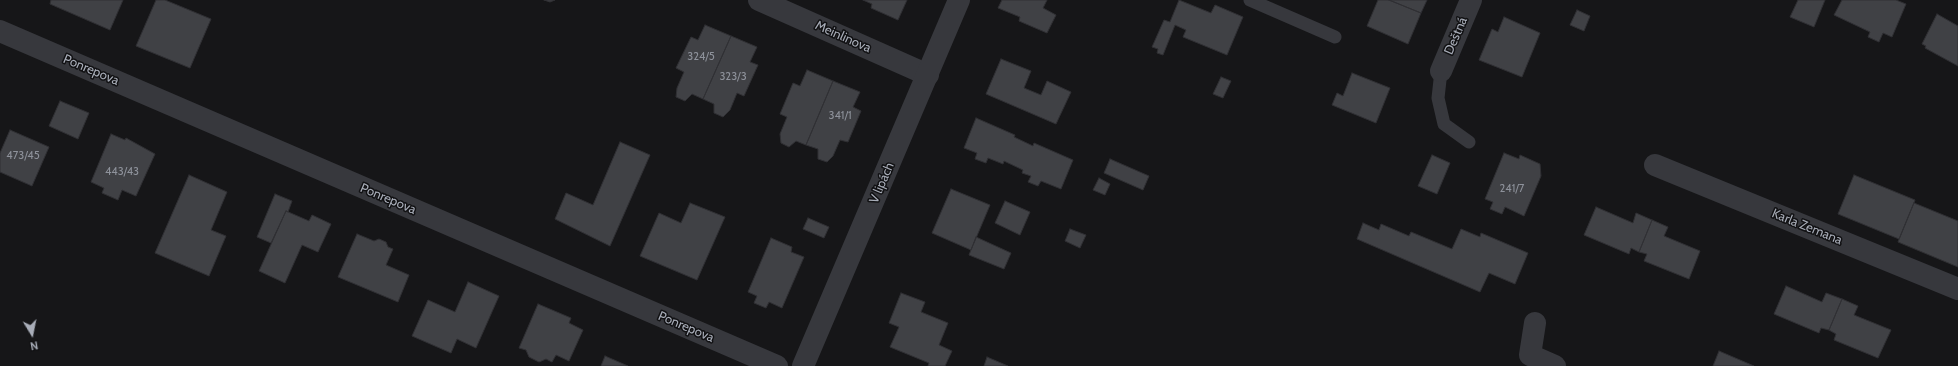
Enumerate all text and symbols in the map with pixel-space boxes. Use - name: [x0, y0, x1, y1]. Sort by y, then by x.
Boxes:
- street label: Deštná: [1441, 15, 1471, 57]
- street label: Meinlinova: [813, 18, 873, 56]
- house number: 324/5: [687, 50, 715, 64]
- street label: Ponrepova: [61, 51, 121, 89]
- house number: 323/3: [719, 70, 747, 84]
- house number: 341/1: [828, 109, 852, 123]
- house number: 473/45: [6, 149, 40, 163]
- street label: V lipách: [866, 160, 898, 206]
- house number: 443/43: [105, 165, 139, 179]
- street label: Ponrepova: [358, 180, 418, 218]
- house number: 241/7: [1500, 182, 1524, 196]
- street label: Karla Zemana: [1770, 206, 1844, 248]
- street label: Ponrepova: [656, 308, 716, 346]
- north arrow: [12, 314, 52, 354]
- text: N: [29, 338, 39, 353]

